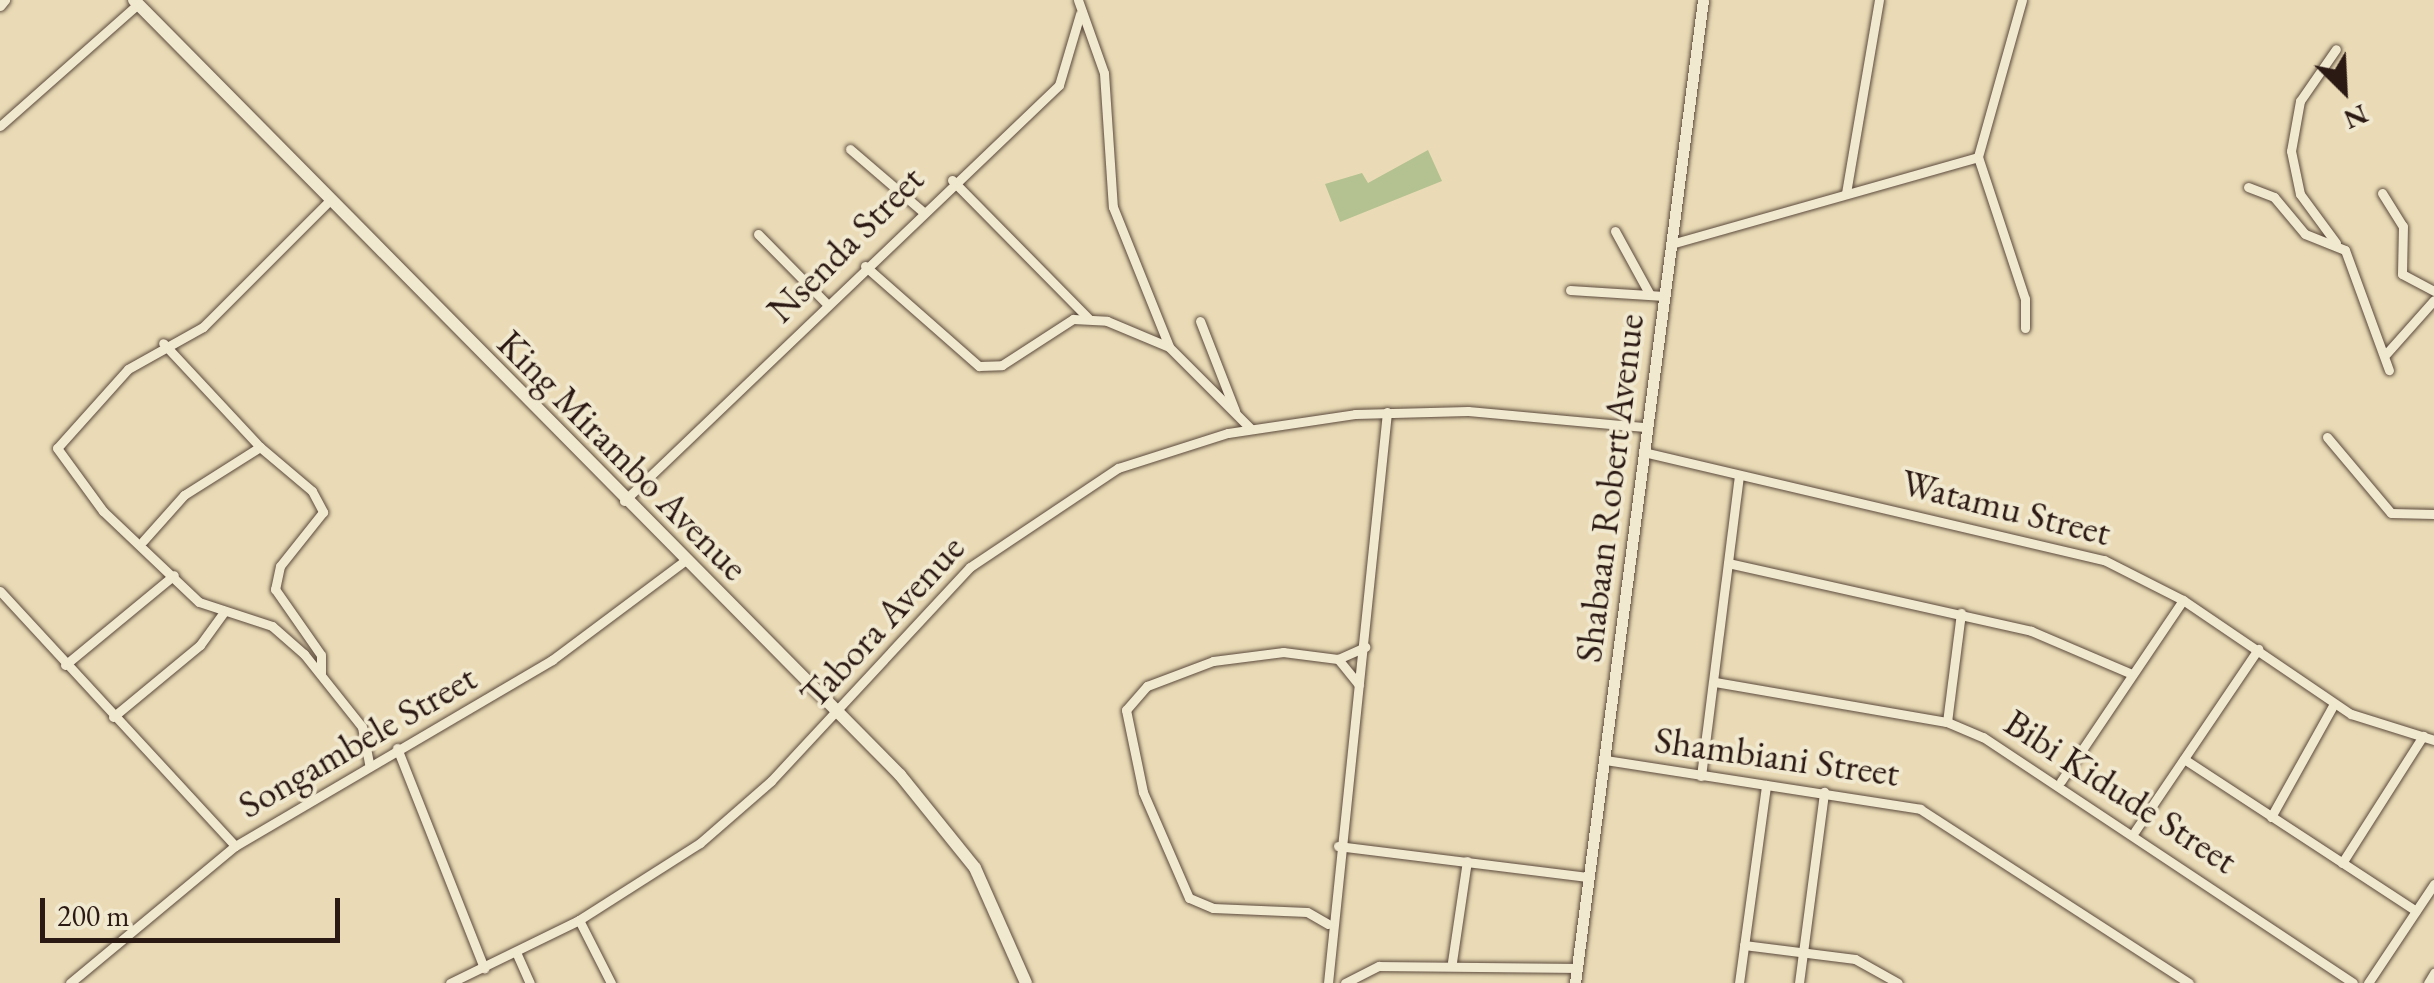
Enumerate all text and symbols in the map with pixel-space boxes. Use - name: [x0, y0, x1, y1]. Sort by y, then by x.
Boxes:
- north arrow: [2294, 40, 2394, 140]
- text: N: [2339, 96, 2374, 138]
- street label: Nsenda Street: [757, 156, 933, 332]
- street label: Shabaan Robert Avenue: [1565, 311, 1653, 665]
- street label: King Mirambo Avenue: [488, 320, 758, 590]
- street label: Watamu Street: [1897, 459, 2115, 555]
- street label: Tabora Avenue: [790, 525, 974, 717]
- street label: Songambele Street: [230, 654, 484, 828]
- street label: Bibi Kidude Street: [1996, 699, 2246, 883]
- street label: Shambiani Street: [1652, 716, 1902, 796]
- scale bar: [45, 878, 345, 940]
- text: 200 m: [57, 896, 130, 935]

